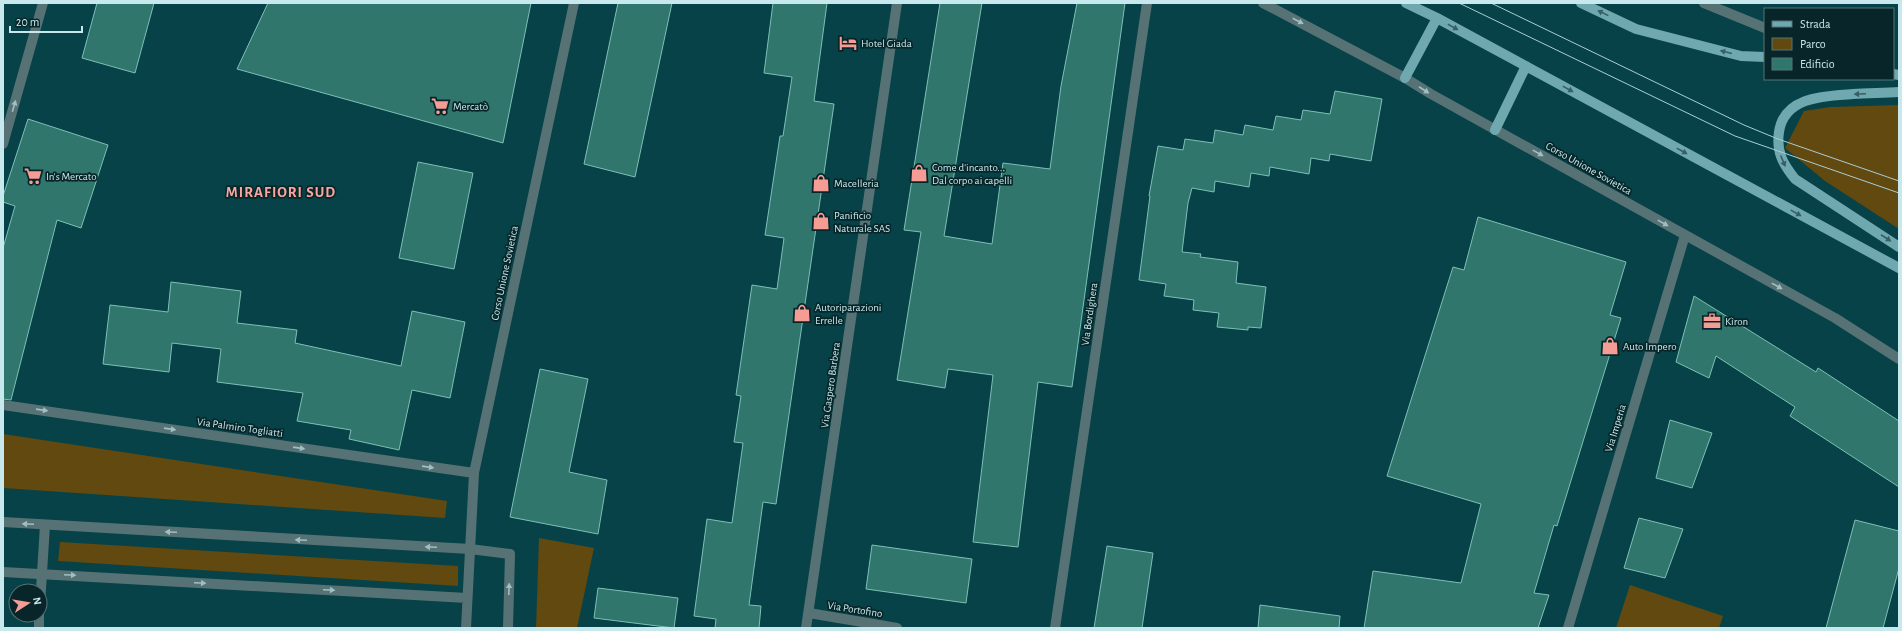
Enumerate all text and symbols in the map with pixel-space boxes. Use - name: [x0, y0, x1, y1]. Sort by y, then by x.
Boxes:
- scale bar: [10, 8, 82, 34]
- legend: [1764, 8, 1894, 80]
- one-way arrow: [1597, 10, 1609, 17]
- text: 20 m: [16, 16, 39, 28]
- one-way arrow: [1292, 18, 1304, 24]
- text: Strada: [1800, 18, 1831, 30]
- one-way arrow: [1447, 23, 1459, 30]
- hotel icon: Hotel Giada: [838, 33, 858, 53]
- place label: Hotel Giada: [861, 38, 912, 49]
- text: Parco: [1800, 38, 1826, 50]
- one-way arrow: [1720, 49, 1732, 55]
- text: Edificio: [1800, 58, 1835, 70]
- one-way arrow: [1419, 86, 1429, 94]
- one-way arrow: [1562, 86, 1573, 92]
- one-way arrow: [1854, 90, 1866, 97]
- supermarket icon: Mercatò: [430, 96, 450, 116]
- one-way arrow: [11, 100, 17, 112]
- place label: Mercatò: [453, 101, 488, 112]
- street label: Corso Unione Sovietica: [1544, 140, 1634, 197]
- one-way arrow: [1676, 148, 1688, 154]
- one-way arrow: [1532, 150, 1544, 156]
- one-way arrow: [1780, 156, 1786, 167]
- place label: Come d'incanto... Dal corpo ai capelli: [932, 162, 1012, 186]
- shop icon: Come d'incanto... Dal corpo ai capelli: [909, 163, 929, 183]
- supermarket icon: In's Mercato: [23, 166, 43, 186]
- place label: In's Mercato: [46, 171, 97, 182]
- shop icon: Macelleria: [811, 173, 831, 193]
- place label: Macelleria: [834, 178, 879, 189]
- district label: MIRAFIORI SUD: [226, 185, 336, 200]
- place label: Panificio Naturale SAS: [834, 210, 890, 234]
- one-way arrow: [1790, 210, 1802, 216]
- shop icon: Panificio Naturale SAS: [811, 211, 831, 231]
- one-way arrow: [1657, 219, 1669, 226]
- street label: Corso Unione Sovietica: [489, 225, 520, 321]
- one-way arrow: [1881, 234, 1891, 242]
- street label: Via Bordighera: [1080, 282, 1099, 346]
- one-way arrow: [1771, 283, 1783, 289]
- place label: Autoriparazioni Errelle: [815, 302, 882, 326]
- shop icon: Autoriparazioni Errelle: [792, 303, 812, 323]
- office icon: Kìron: [1702, 311, 1722, 331]
- place label: Kìron: [1725, 316, 1748, 327]
- shop icon: Auto Impero: [1600, 336, 1620, 356]
- street label: Via Gaspero Barbera: [819, 341, 842, 429]
- place label: Auto Impero: [1623, 341, 1677, 352]
- street label: Via Imperia: [1603, 403, 1628, 453]
- one-way arrow: [36, 407, 48, 413]
- street label: Via Palmiro Togliatti: [196, 416, 284, 439]
- one-way arrow: [164, 426, 176, 432]
- one-way arrow: [293, 445, 305, 451]
- one-way arrow: [421, 464, 434, 470]
- one-way arrow: [22, 520, 34, 527]
- one-way arrow: [164, 529, 177, 535]
- one-way arrow: [295, 536, 307, 543]
- one-way arrow: [425, 544, 437, 551]
- one-way arrow: [64, 572, 77, 578]
- one-way arrow: [194, 579, 206, 586]
- one-way arrow: [506, 582, 512, 595]
- north arrow: [8, 583, 48, 623]
- one-way arrow: [323, 587, 335, 594]
- text: N: [31, 596, 43, 606]
- street label: Via Portofino: [827, 600, 883, 619]

